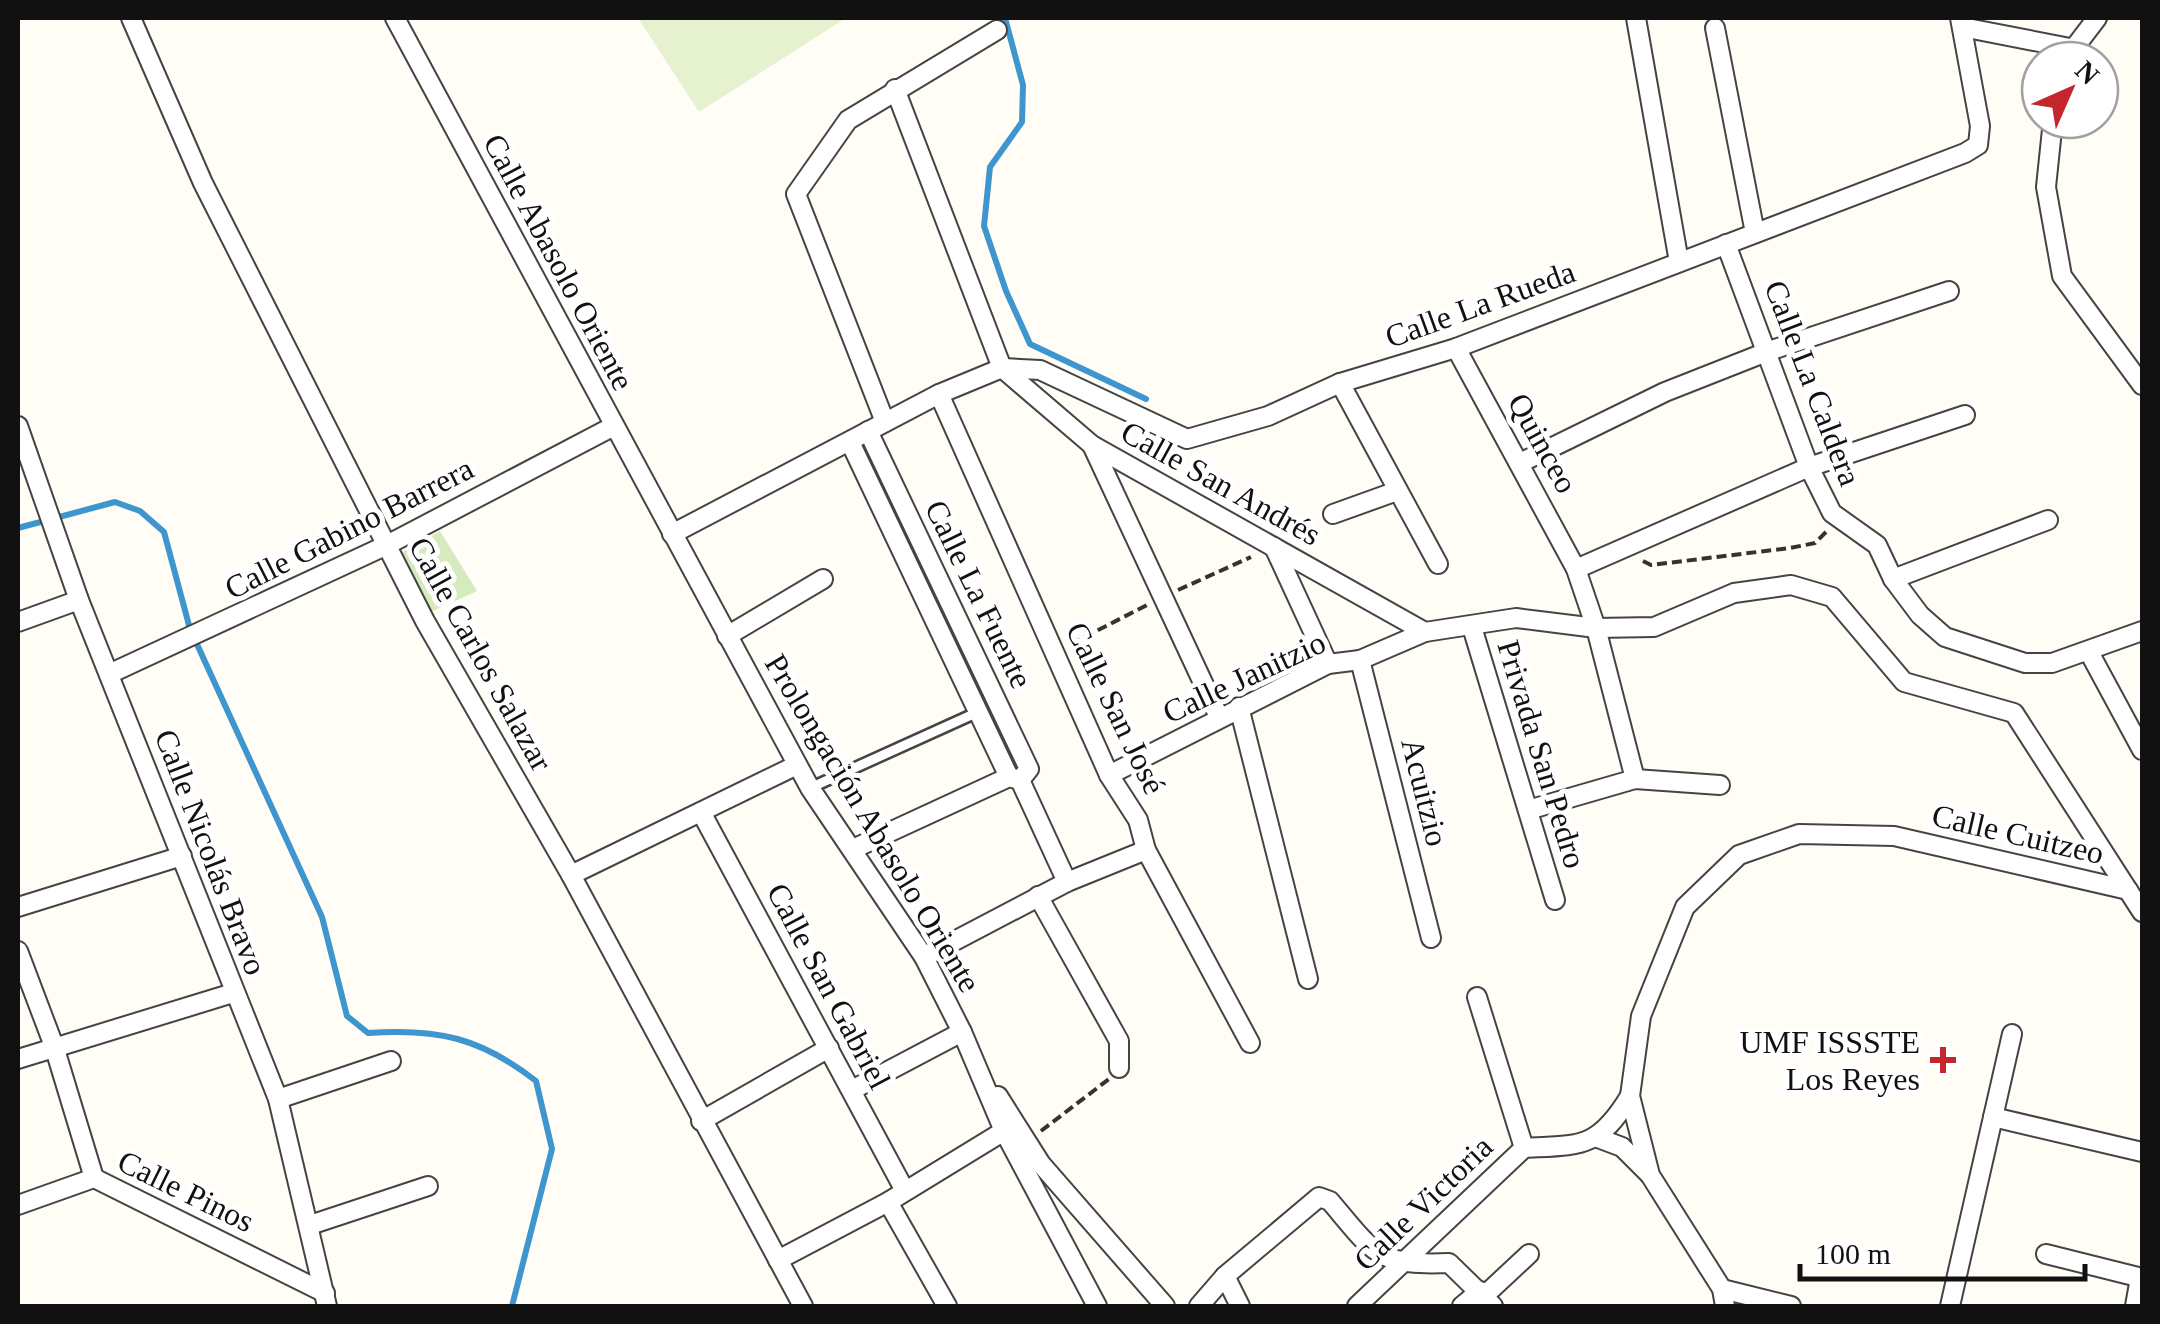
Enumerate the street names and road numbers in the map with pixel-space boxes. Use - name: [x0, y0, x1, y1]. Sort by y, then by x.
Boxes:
- street label: Calle Abasolo Oriente: [476, 128, 642, 396]
- street label: Calle La Rueda: [1380, 253, 1580, 355]
- street label: Calle La Caldera: [1757, 275, 1869, 491]
- street label: Quinceo: [1501, 387, 1585, 499]
- street label: Calle San Andrés: [1115, 413, 1327, 553]
- street label: Calle Gabino Barrera: [219, 450, 479, 606]
- street label: Calle La Fuente: [918, 494, 1040, 694]
- street label: Calle Carlos Salazar: [402, 531, 560, 777]
- street label: Calle San José: [1059, 616, 1173, 800]
- street label: Calle Janitzio: [1157, 624, 1331, 730]
- street label: Privada San Pedro: [1490, 636, 1594, 872]
- street label: Prolongación Abasolo Oriente: [758, 648, 988, 998]
- street label: Calle Nicolás Bravo: [148, 724, 274, 980]
- street label: Acuitzio: [1394, 734, 1456, 850]
- street label: Calle Cuitzeo: [1929, 797, 2107, 871]
- street label: Calle San Gabriel: [760, 877, 898, 1095]
- street label: Calle Victoria: [1347, 1128, 1499, 1278]
- street label: Calle Pinos: [112, 1143, 260, 1239]

